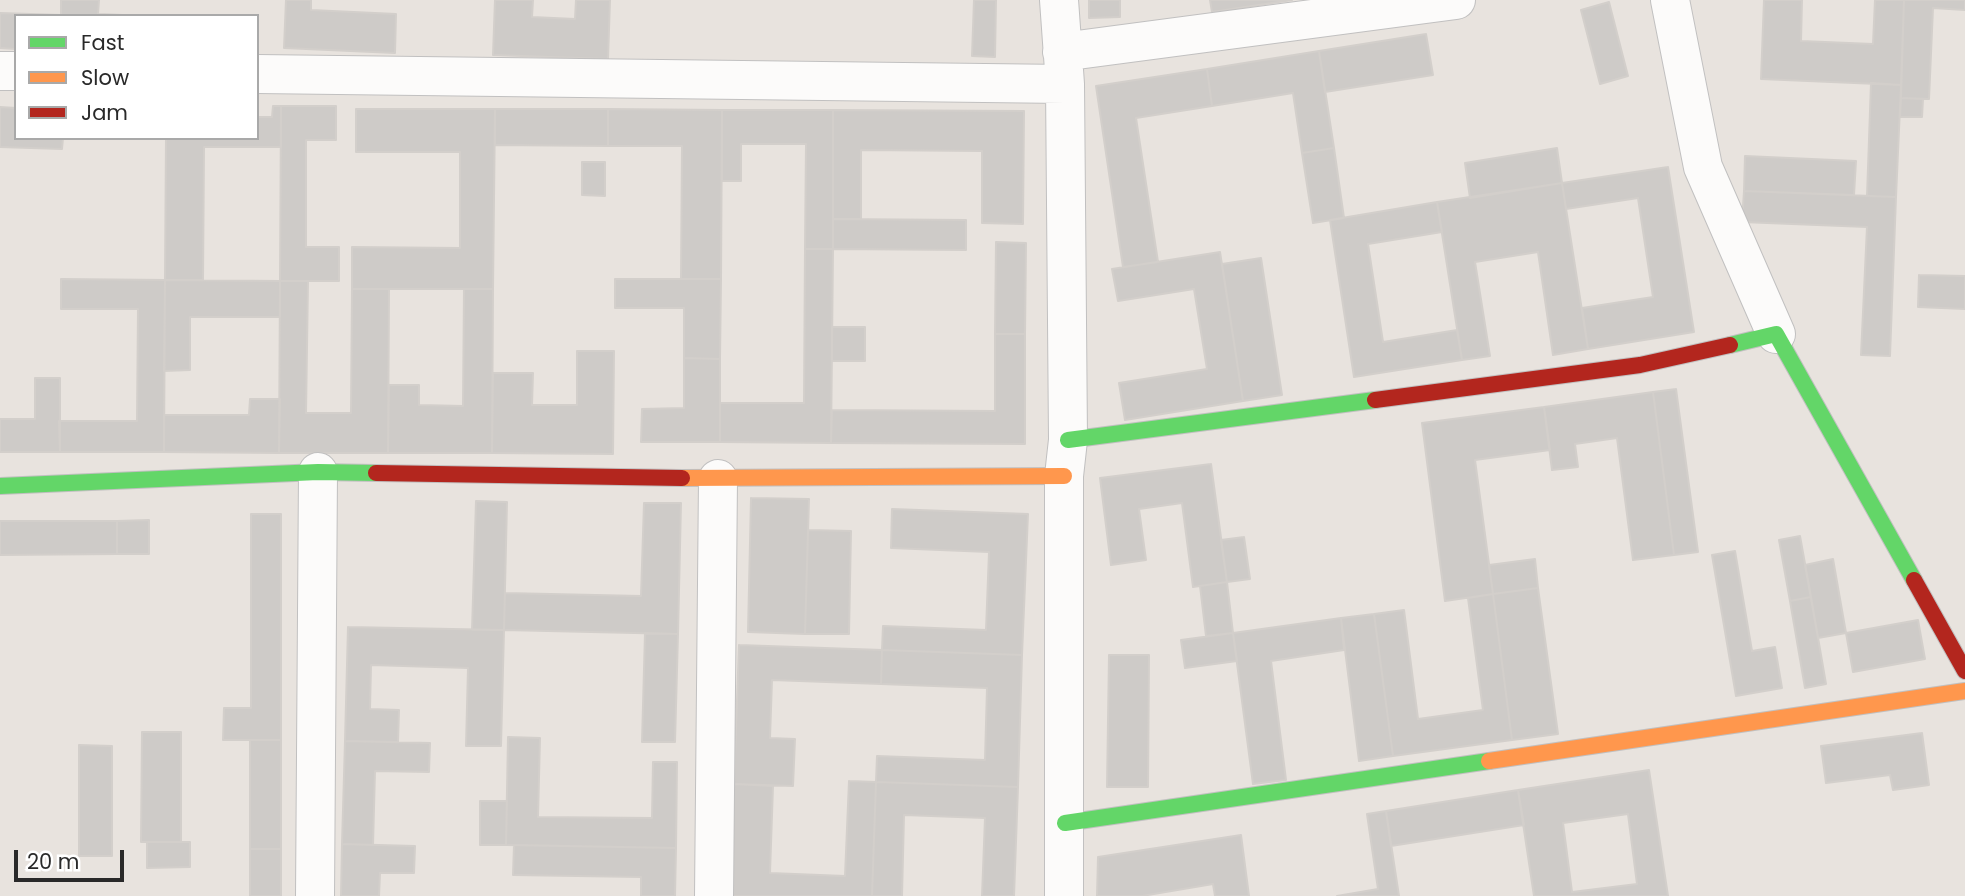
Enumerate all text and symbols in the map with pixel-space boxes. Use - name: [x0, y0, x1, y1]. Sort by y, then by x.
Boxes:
- legend: [14, 14, 259, 140]
- text: Fast: [81, 28, 124, 57]
- text: Slow: [81, 63, 129, 92]
- text: Jam: [81, 98, 128, 127]
- scale bar: [18, 836, 128, 880]
- text: 20 m: [27, 847, 80, 876]

